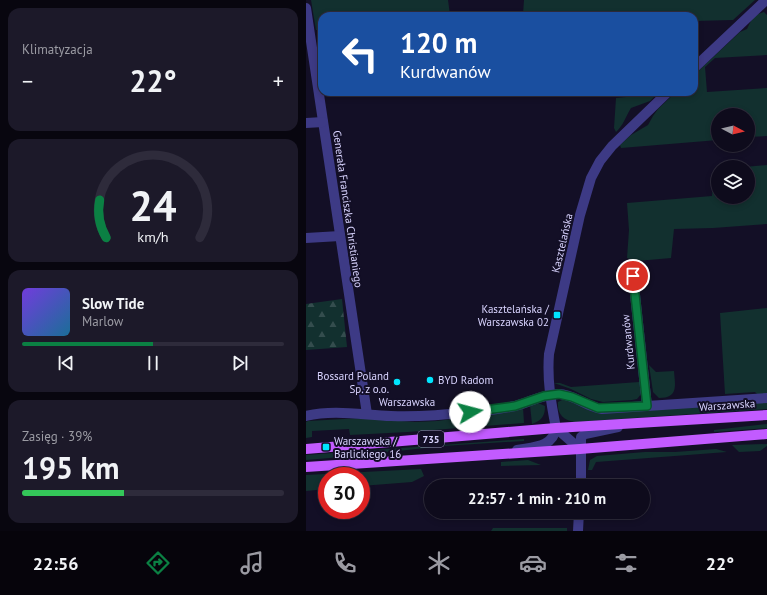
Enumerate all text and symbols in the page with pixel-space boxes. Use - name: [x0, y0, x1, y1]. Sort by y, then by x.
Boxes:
- text: 120 m: [400, 24, 477, 61]
- icon: left: [334, 28, 386, 80]
- text: Klimatyzacja: [22, 41, 93, 58]
- text: Kurdwanów: [400, 60, 491, 83]
- text: 22°: [129, 61, 177, 100]
- text: −: [22, 67, 33, 95]
- text: +: [273, 67, 284, 95]
- north arrow: [711, 108, 755, 152]
- map controls: [711, 108, 755, 204]
- street label: Generała Franciszka Christianiego: [330, 129, 366, 289]
- button: layers: [711, 160, 755, 204]
- text: 24: [129, 179, 177, 232]
- street label: Kasztelańska: [548, 212, 576, 274]
- text: km/h: [137, 227, 169, 246]
- pin: [616, 259, 650, 293]
- icon: arrive: [622, 265, 644, 287]
- text: Slow Tide: [82, 294, 144, 313]
- place label: Kasztelańska / Warszawska 02: [478, 302, 550, 329]
- marker: Kasztelańska / Warszawska 02: [552, 310, 562, 320]
- text: Marlow: [82, 313, 123, 330]
- street label: Kurdwanów: [618, 314, 638, 370]
- icon: previous: [55, 352, 77, 374]
- icon: pause: [142, 352, 164, 374]
- icon: next: [229, 352, 251, 374]
- place label: Bossard Poland Sp. z o.o.: [317, 369, 389, 396]
- place label: BYD Radom: [438, 373, 493, 387]
- marker: BYD Radom: [425, 375, 435, 385]
- marker: Bossard Poland Sp. z o.o.: [392, 377, 402, 387]
- position arrow: [449, 391, 491, 433]
- street label: Warszawska: [379, 395, 435, 409]
- street label: Warszawska: [698, 396, 756, 414]
- text: Zasięg · 39%: [22, 428, 92, 445]
- road number: 735: [418, 431, 444, 447]
- place label: Warszawska / Barlickiego 16: [334, 434, 401, 461]
- marker: Warszawska / Barlickiego 16: [321, 442, 331, 452]
- text: 195 km: [22, 448, 120, 487]
- speed limit sign: 30: [318, 467, 370, 519]
- text: 22:57 · 1 min · 210 m: [468, 489, 606, 508]
- icon: directions: [144, 549, 172, 577]
- icon: music: [238, 549, 266, 577]
- icon: phone: [331, 549, 359, 577]
- icon: climate: [425, 549, 453, 577]
- icon: car: [519, 549, 547, 577]
- icon: filters: [612, 549, 640, 577]
- text: 22:56: [33, 552, 78, 575]
- text: 22°: [706, 552, 734, 575]

